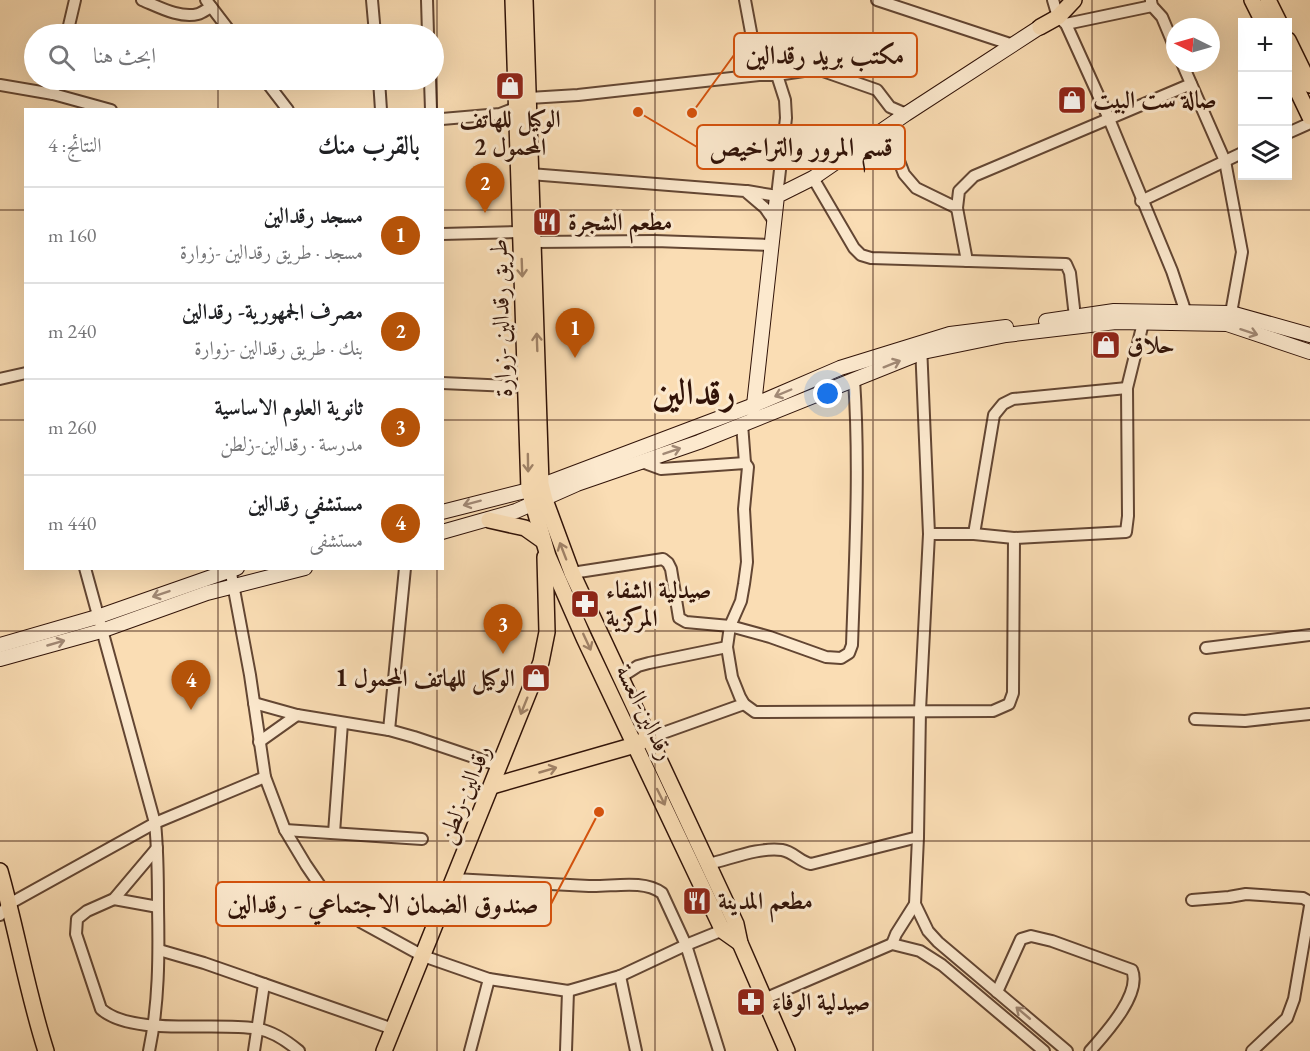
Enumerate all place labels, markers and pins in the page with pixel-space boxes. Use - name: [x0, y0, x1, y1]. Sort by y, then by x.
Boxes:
- callout: مكتب بريد رقدالين: [734, 33, 917, 77]
- shop icon: الوكيل للهاتف المحمول 2: [494, 70, 526, 102]
- shop icon: صالة ست البيت: [1056, 84, 1088, 116]
- place label: صالة ست البيت: [1093, 84, 1217, 115]
- place label: الوكيل للهاتف المحمول 2: [459, 103, 561, 162]
- callout: قسم المرور والتراخيص: [697, 125, 905, 169]
- pin: 2: [466, 164, 504, 213]
- restaurant icon: مطعم الشجرة: [531, 206, 563, 238]
- place label: مطعم الشجرة: [568, 206, 672, 244]
- pin: 1: [556, 308, 594, 358]
- shop icon: حلاق: [1090, 329, 1122, 361]
- place label: حلاق: [1127, 329, 1175, 360]
- place label: صيدلية الشفاء المركزية: [606, 574, 712, 633]
- pharmacy icon: صيدلية الشفاء المركزية: [569, 588, 601, 620]
- pin: 3: [484, 604, 522, 654]
- pin: 4: [172, 660, 210, 710]
- place label: الوكيل للهاتف المحمول 1: [335, 662, 515, 695]
- shop icon: الوكيل للهاتف المحمول 1: [520, 662, 552, 694]
- callout: صندوق الضمان الاجتماعي - رقدالين: [216, 882, 551, 926]
- restaurant icon: مطعم المدينة: [681, 885, 713, 917]
- place label: مطعم المدينة: [718, 885, 813, 923]
- pharmacy icon: صيدلية الوفاء: [735, 986, 767, 1018]
- place label: صيدلية الوفاء: [772, 986, 870, 1017]

